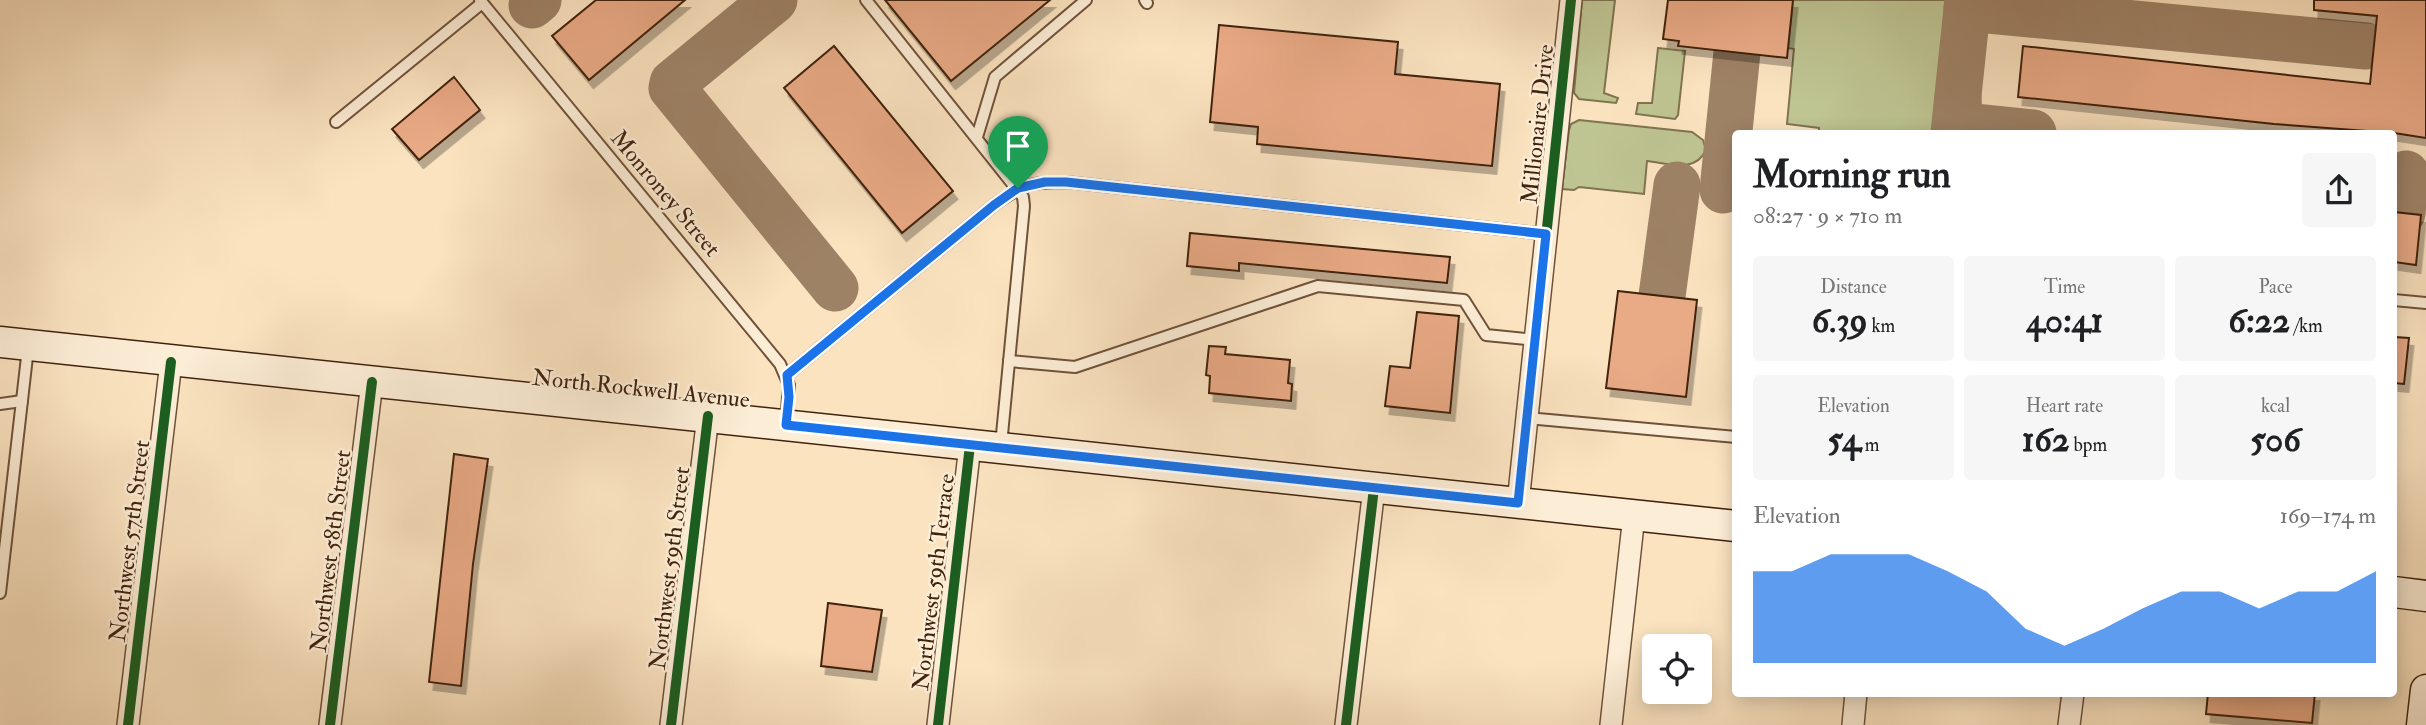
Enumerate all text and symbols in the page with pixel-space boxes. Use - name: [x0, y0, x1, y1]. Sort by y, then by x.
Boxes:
- street label: Millionaire Drive: [1515, 42, 1560, 205]
- pin: [988, 116, 1048, 188]
- street label: Monroney Street: [604, 124, 727, 262]
- icon: arrive: [999, 127, 1037, 165]
- text: Morning run: [1753, 151, 1951, 199]
- button: share: [2302, 153, 2376, 227]
- text: 08:27 · 9 × 710 m: [1753, 201, 1902, 230]
- text: Distance: [1820, 275, 1887, 299]
- text: Time: [2044, 275, 2085, 299]
- text: Pace: [2258, 275, 2293, 299]
- text: 6.39: [1812, 299, 1868, 343]
- text: 40:41: [2026, 299, 2103, 343]
- text: 6:22: [2228, 299, 2290, 343]
- text: km: [1868, 314, 1895, 338]
- text: /km: [2290, 314, 2323, 338]
- street label: North Rockwell Avenue: [531, 363, 751, 414]
- text: Elevation: [1817, 394, 1890, 418]
- text: Heart rate: [2026, 394, 2103, 418]
- text: kcal: [2261, 394, 2290, 418]
- text: 54: [1827, 418, 1861, 462]
- text: 162: [2022, 418, 2070, 462]
- text: 506: [2250, 418, 2301, 462]
- text: m: [1861, 433, 1880, 457]
- text: bpm: [2070, 433, 2107, 457]
- street label: Northwest 57th Street: [103, 438, 156, 644]
- street label: Northwest 58th Street: [304, 448, 357, 654]
- street label: Northwest 59th Street: [643, 465, 696, 671]
- street label: Northwest 59th Terrace: [906, 472, 961, 692]
- text: Elevation: [1753, 501, 1841, 530]
- text: 169–174 m: [2280, 501, 2376, 530]
- map controls: [1642, 634, 1712, 704]
- button: locate: [1642, 634, 1712, 704]

